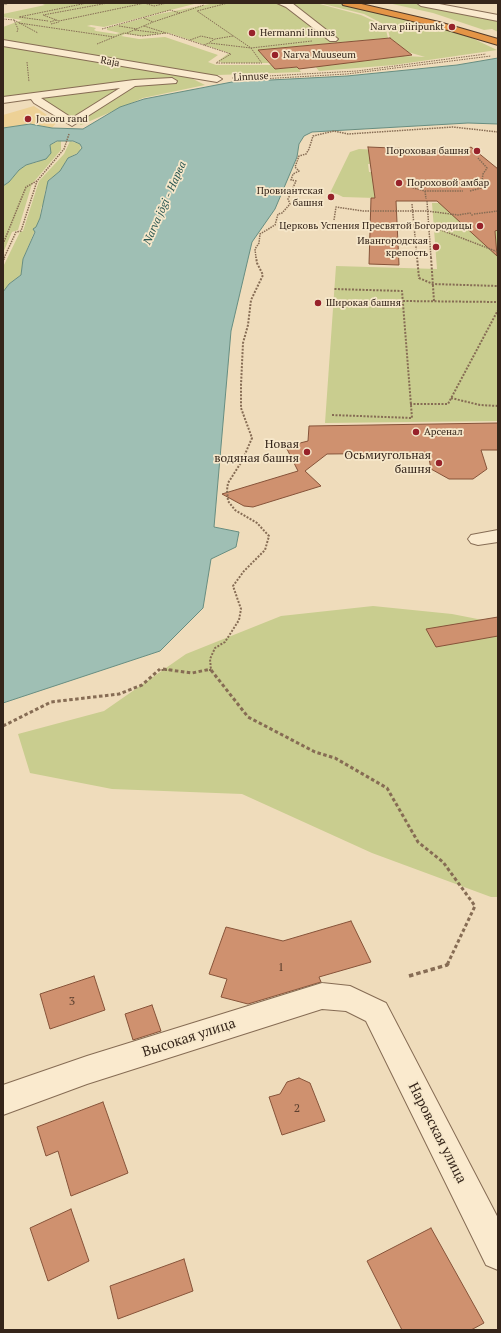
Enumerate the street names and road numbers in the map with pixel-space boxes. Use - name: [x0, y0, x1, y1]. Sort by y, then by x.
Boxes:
- street label: Raja: [99, 54, 121, 70]
- street label: Linnuse: [233, 70, 269, 84]
- street label: Высокая улица: [140, 1015, 238, 1061]
- street label: Наровская улица: [404, 1080, 470, 1186]

